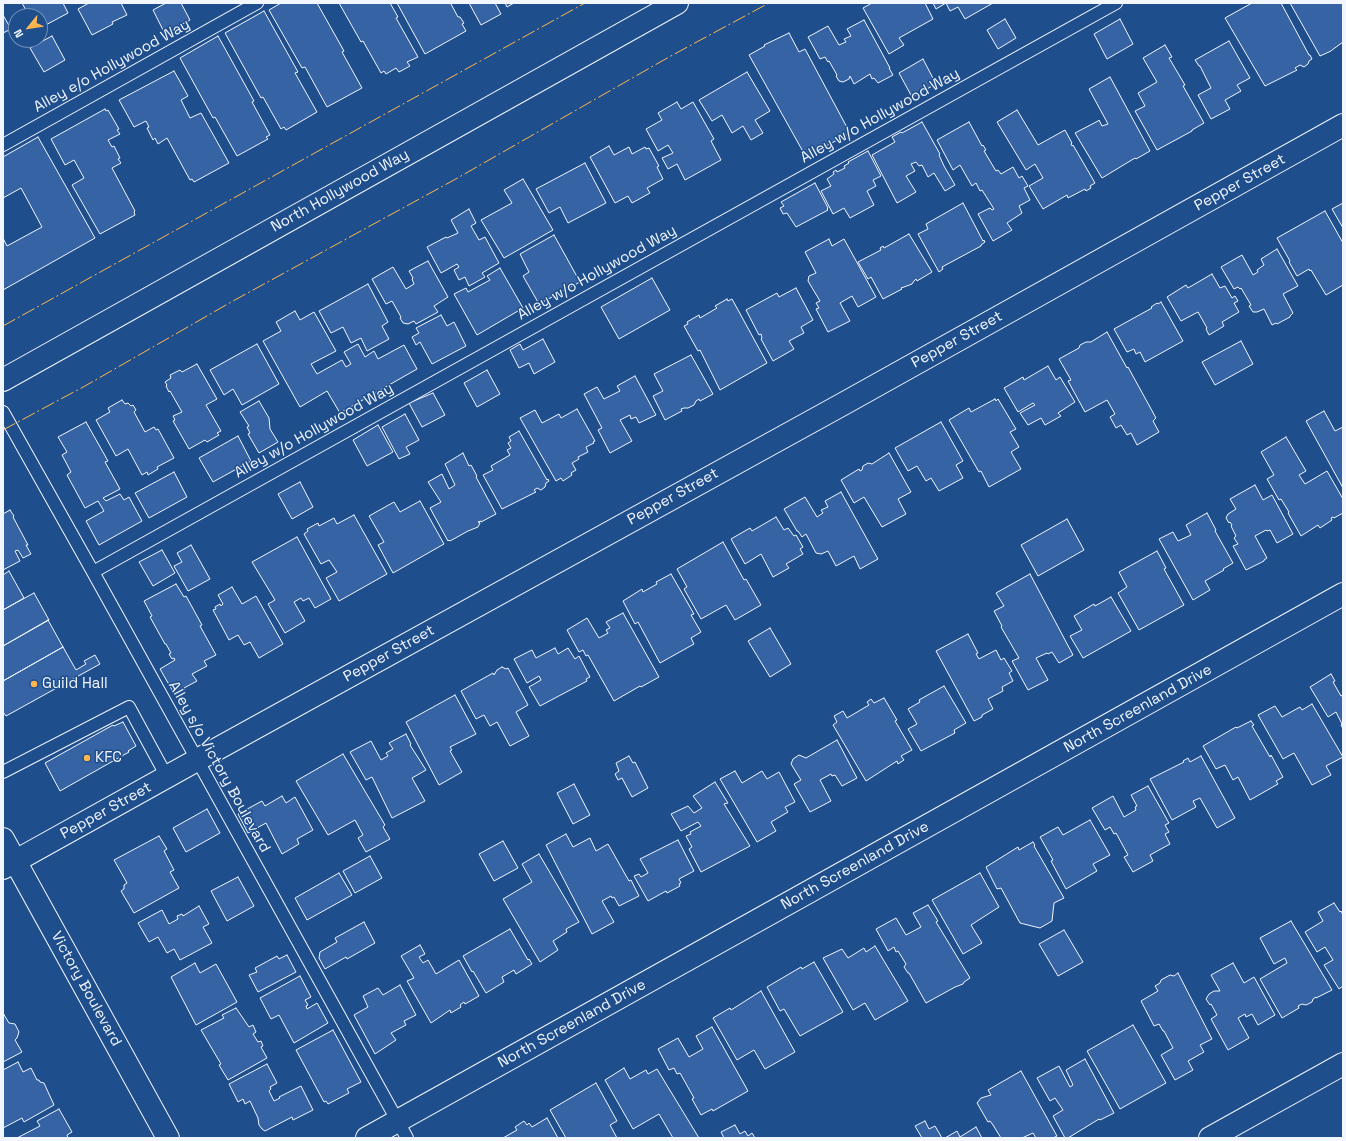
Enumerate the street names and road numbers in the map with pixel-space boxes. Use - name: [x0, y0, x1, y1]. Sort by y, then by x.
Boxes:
- street label: Alley e/o Hollywood Way: [31, 15, 193, 117]
- street label: Alley w/o Hollywood Way: [797, 65, 963, 167]
- street label: North Hollywood Way: [268, 146, 412, 236]
- street label: Pepper Street: [1191, 151, 1289, 215]
- street label: Alley w/o Hollywood Way: [514, 222, 680, 324]
- street label: Pepper Street: [908, 308, 1006, 372]
- street label: Alley w/o Hollywood Way: [231, 380, 397, 482]
- street label: Pepper Street: [624, 465, 722, 529]
- street label: Pepper Street: [340, 622, 438, 686]
- street label: North Screenland Drive: [1061, 661, 1215, 757]
- street label: Alley s/o Victory Boulevard: [164, 678, 274, 856]
- street label: Pepper Street: [57, 779, 155, 843]
- street label: North Screenland Drive: [778, 818, 932, 914]
- street label: Victory Boulevard: [47, 929, 125, 1049]
- street label: North Screenland Drive: [495, 976, 649, 1072]

